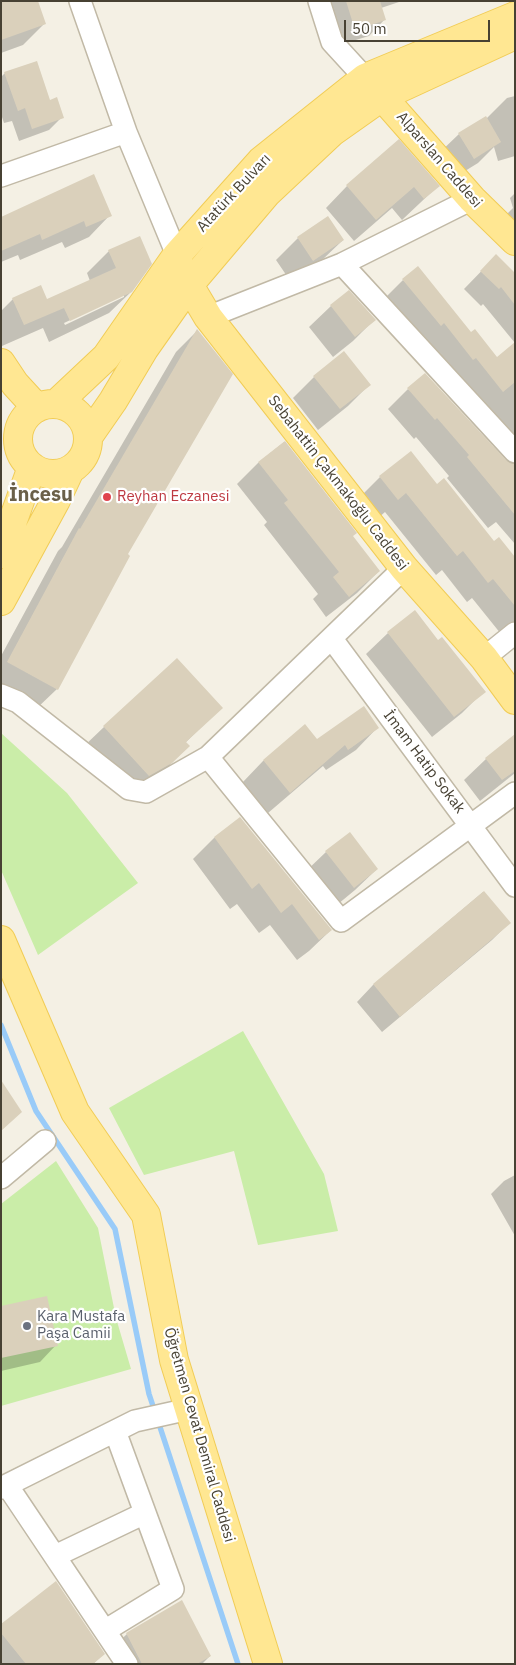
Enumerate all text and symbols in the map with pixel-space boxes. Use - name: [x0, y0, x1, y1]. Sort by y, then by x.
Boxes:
- scale bar: [346, 10, 492, 42]
- text: 50 m: [352, 19, 387, 38]
- street label: Alparslan Caddesi: [392, 108, 486, 212]
- street label: Atatürk Bulvarı: [193, 150, 275, 236]
- street label: Sebahattin Çakmakoğlu Caddesi: [264, 392, 412, 574]
- district label: İncesu: [9, 483, 73, 507]
- place label: Reyhan Eczanesi: [117, 488, 230, 506]
- marker: Reyhan Eczanesi: [101, 491, 113, 503]
- street label: İmam Hatip Sokak: [379, 707, 469, 817]
- place label: Kara Mustafa Paşa Camii: [37, 1308, 125, 1343]
- marker: Kara Mustafa Paşa Camii: [21, 1320, 33, 1332]
- street label: Öğretmen Cevat Demiral Caddesi: [160, 1326, 238, 1544]

